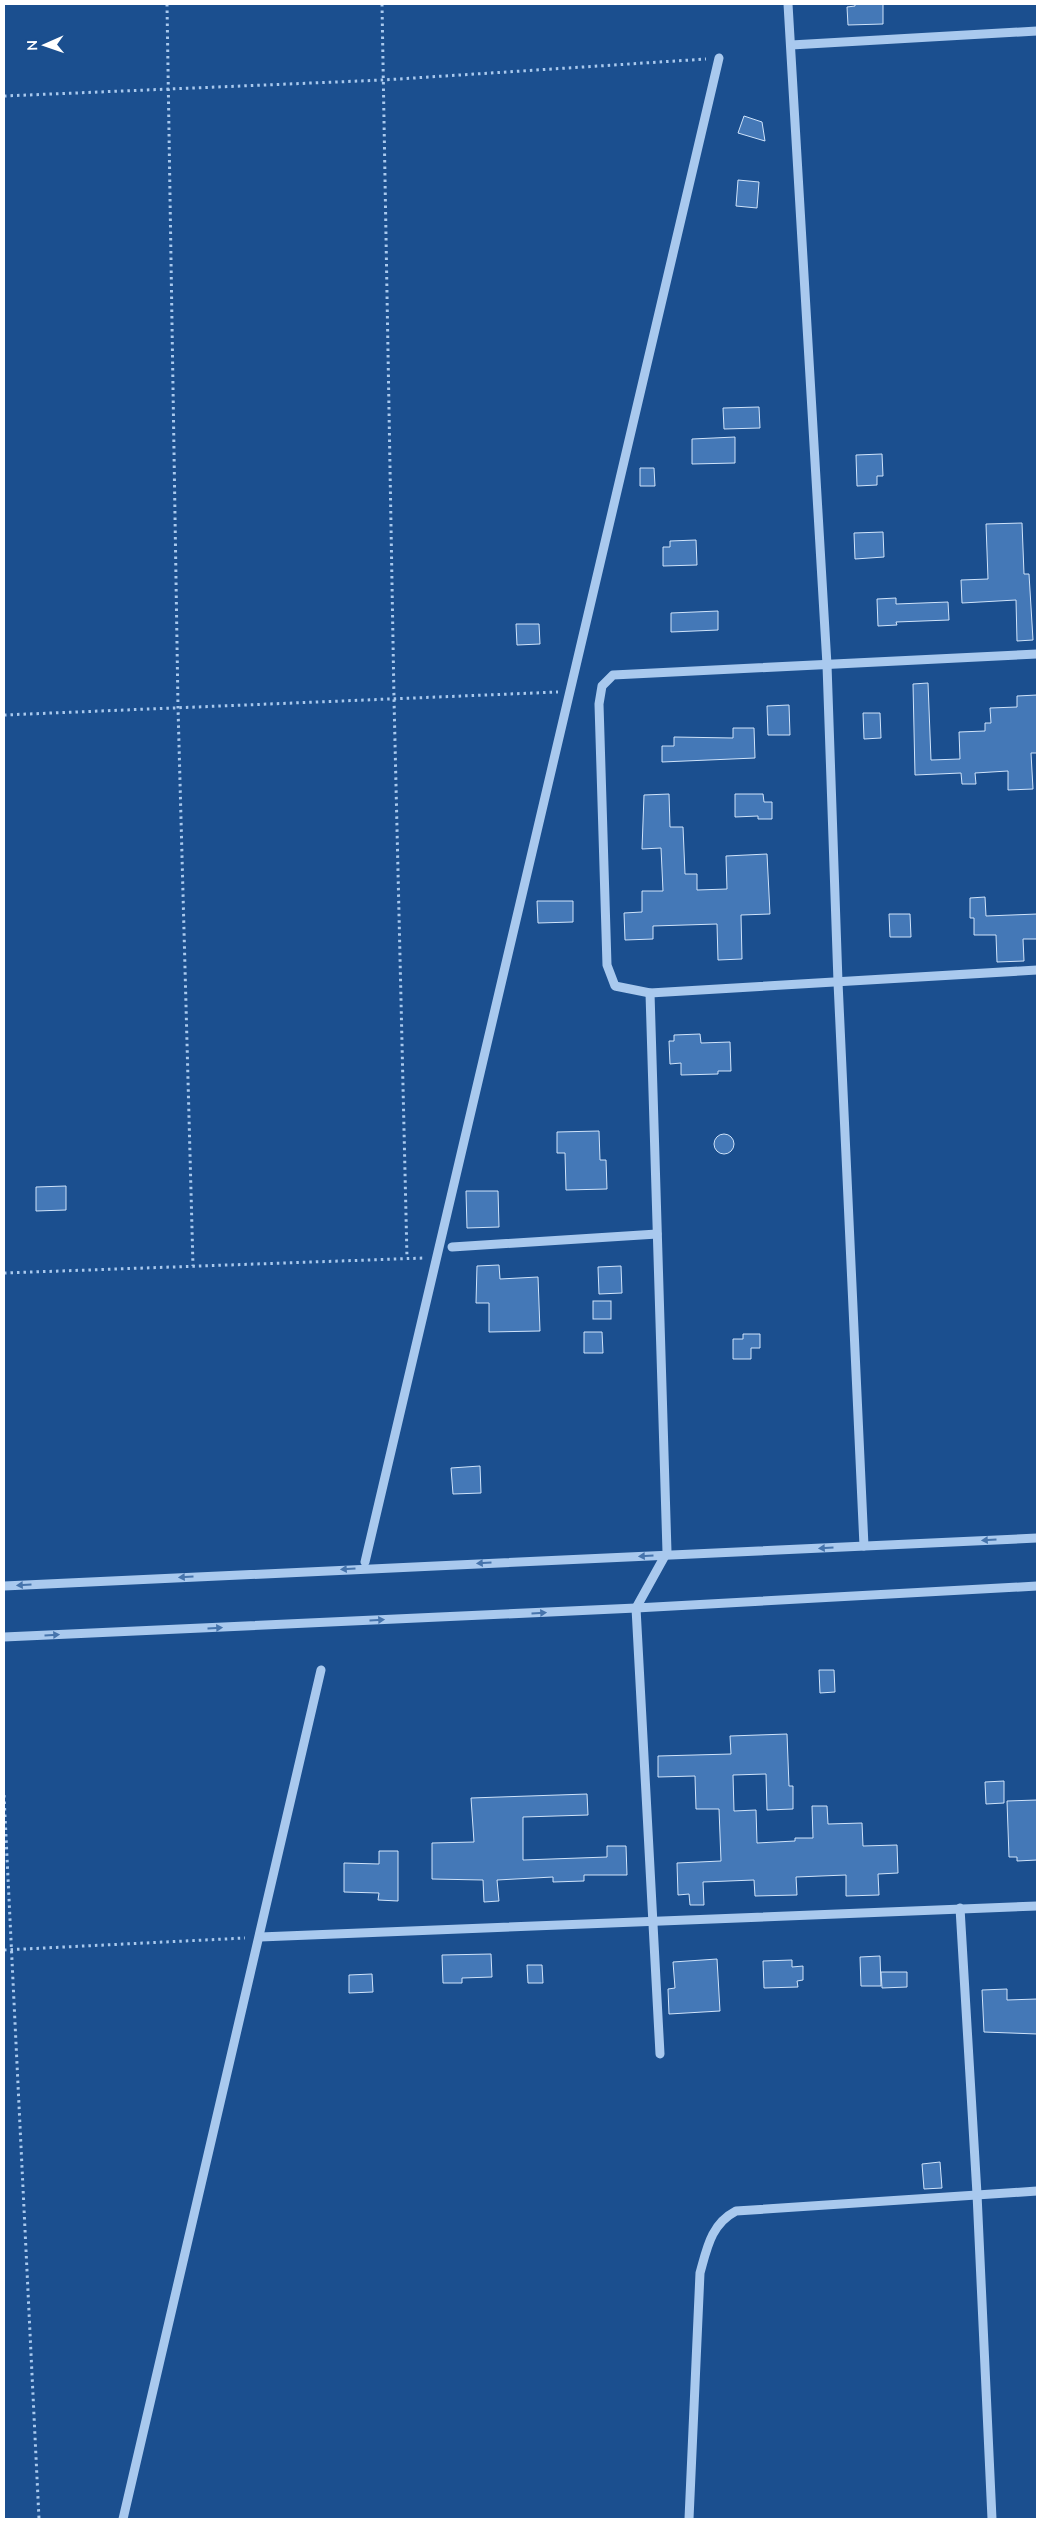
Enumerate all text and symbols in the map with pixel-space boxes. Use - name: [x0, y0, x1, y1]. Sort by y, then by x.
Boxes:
- north arrow: [20, 20, 70, 70]
- text: N: [23, 40, 41, 51]
- one-way arrow: [980, 1537, 996, 1545]
- one-way arrow: [818, 1544, 834, 1552]
- one-way arrow: [638, 1552, 654, 1560]
- one-way arrow: [476, 1559, 492, 1567]
- one-way arrow: [340, 1566, 356, 1574]
- one-way arrow: [178, 1574, 194, 1582]
- one-way arrow: [15, 1582, 31, 1590]
- one-way arrow: [532, 1609, 548, 1617]
- one-way arrow: [369, 1616, 385, 1624]
- one-way arrow: [207, 1623, 223, 1631]
- one-way arrow: [45, 1631, 61, 1639]

